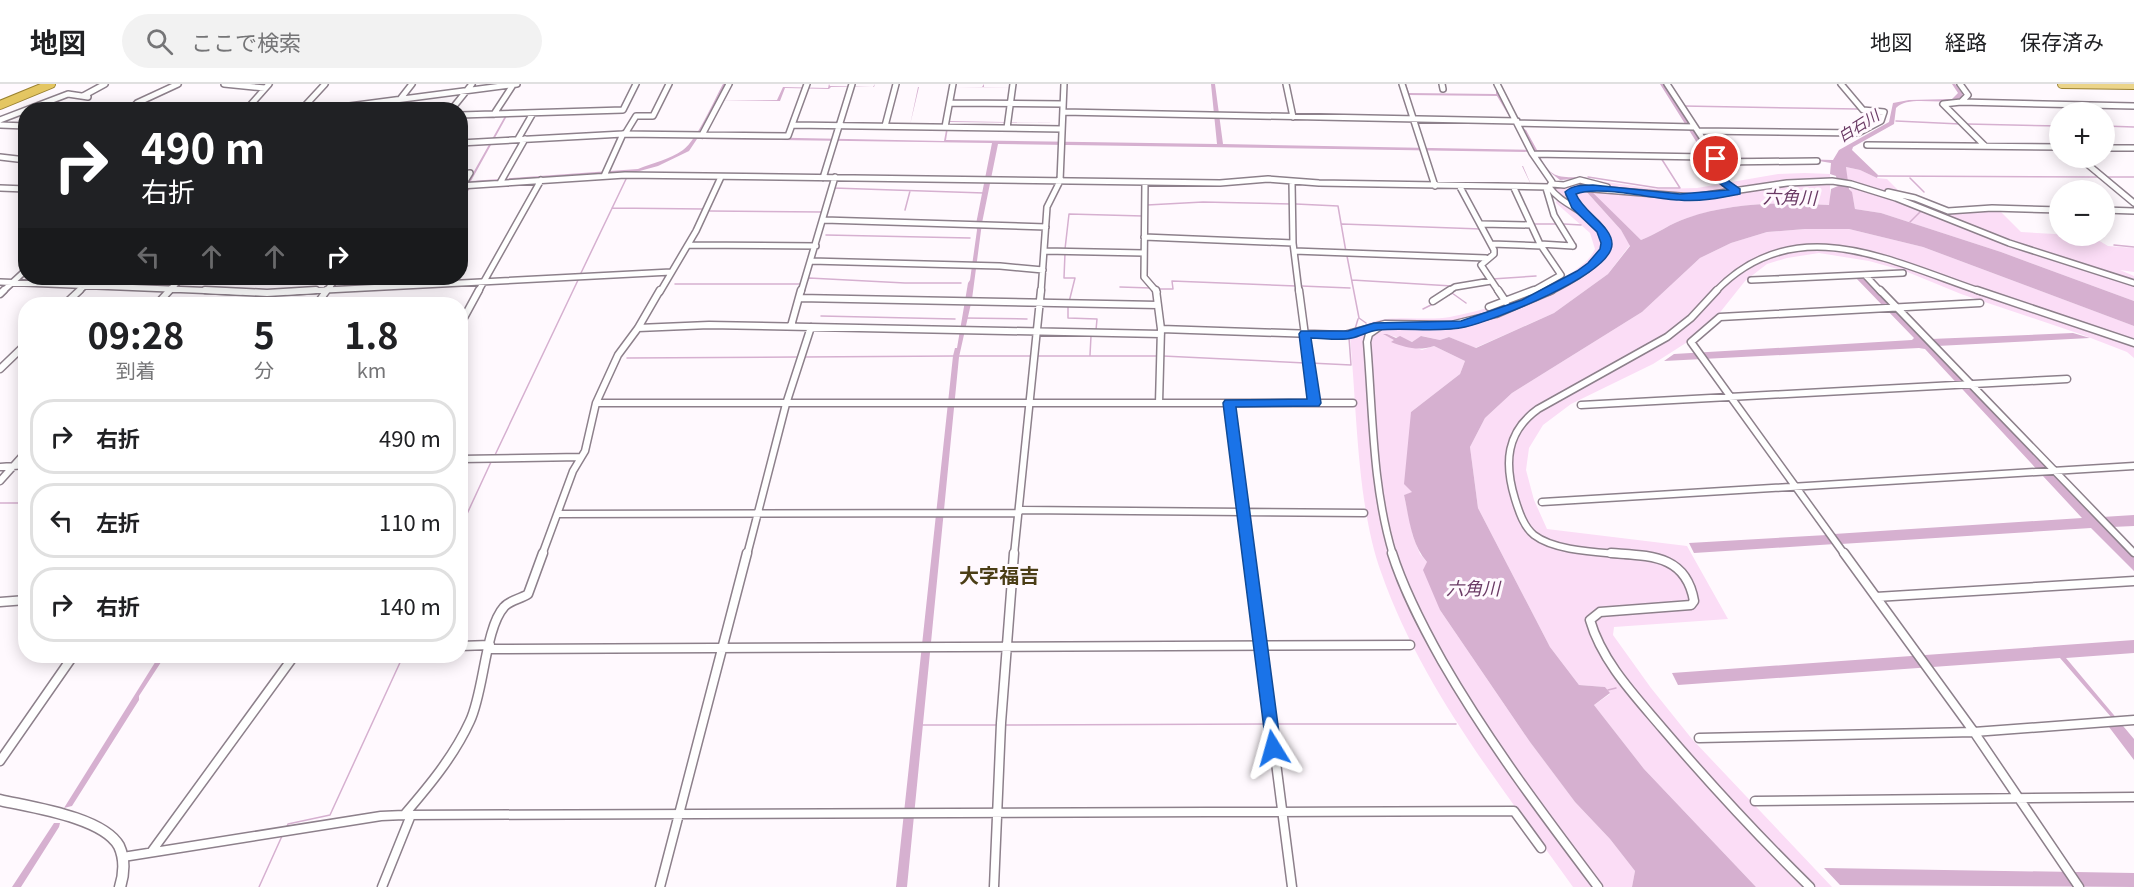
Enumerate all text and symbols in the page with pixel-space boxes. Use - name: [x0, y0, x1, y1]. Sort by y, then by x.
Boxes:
- search box: [122, 14, 542, 68]
- text: 地図: [30, 21, 86, 61]
- icon: search: [143, 25, 176, 58]
- text: ここで検索: [191, 25, 301, 57]
- text: 地図: [1870, 26, 1912, 56]
- text: 経路: [1945, 26, 1987, 56]
- text: 保存済み: [2020, 26, 2104, 56]
- map controls: [2049, 102, 2115, 246]
- button: +: [2049, 102, 2115, 168]
- water label: 白石川: [1833, 103, 1884, 146]
- text: 490 m: [141, 115, 265, 176]
- icon: right: [42, 126, 120, 204]
- pin: [1690, 133, 1741, 184]
- icon: arrive: [1699, 142, 1732, 175]
- text: 右折: [141, 171, 195, 210]
- button: −: [2049, 180, 2115, 246]
- water label: 六角川: [1763, 183, 1819, 210]
- icon: left: [132, 240, 165, 273]
- icon: ahead: [195, 240, 228, 273]
- icon: ahead: [258, 240, 291, 273]
- icon: right: [321, 240, 354, 273]
- text: 09:28: [87, 307, 184, 359]
- text: 5: [254, 307, 275, 359]
- text: 1.8: [344, 307, 399, 359]
- text: 到着: [116, 355, 156, 384]
- text: 分: [254, 355, 274, 384]
- text: km: [357, 355, 386, 384]
- icon: right: [45, 420, 78, 453]
- text: 右折: [96, 421, 140, 453]
- text: 490 m: [379, 421, 441, 453]
- icon: left: [45, 504, 78, 537]
- text: 左折: [96, 505, 140, 537]
- text: 110 m: [379, 505, 441, 537]
- district label: 大字福吉: [959, 560, 1039, 589]
- water label: 六角川: [1446, 574, 1502, 600]
- icon: right: [45, 588, 78, 621]
- text: 右折: [96, 589, 140, 621]
- text: 140 m: [379, 589, 441, 621]
- position arrow: [1241, 716, 1305, 780]

